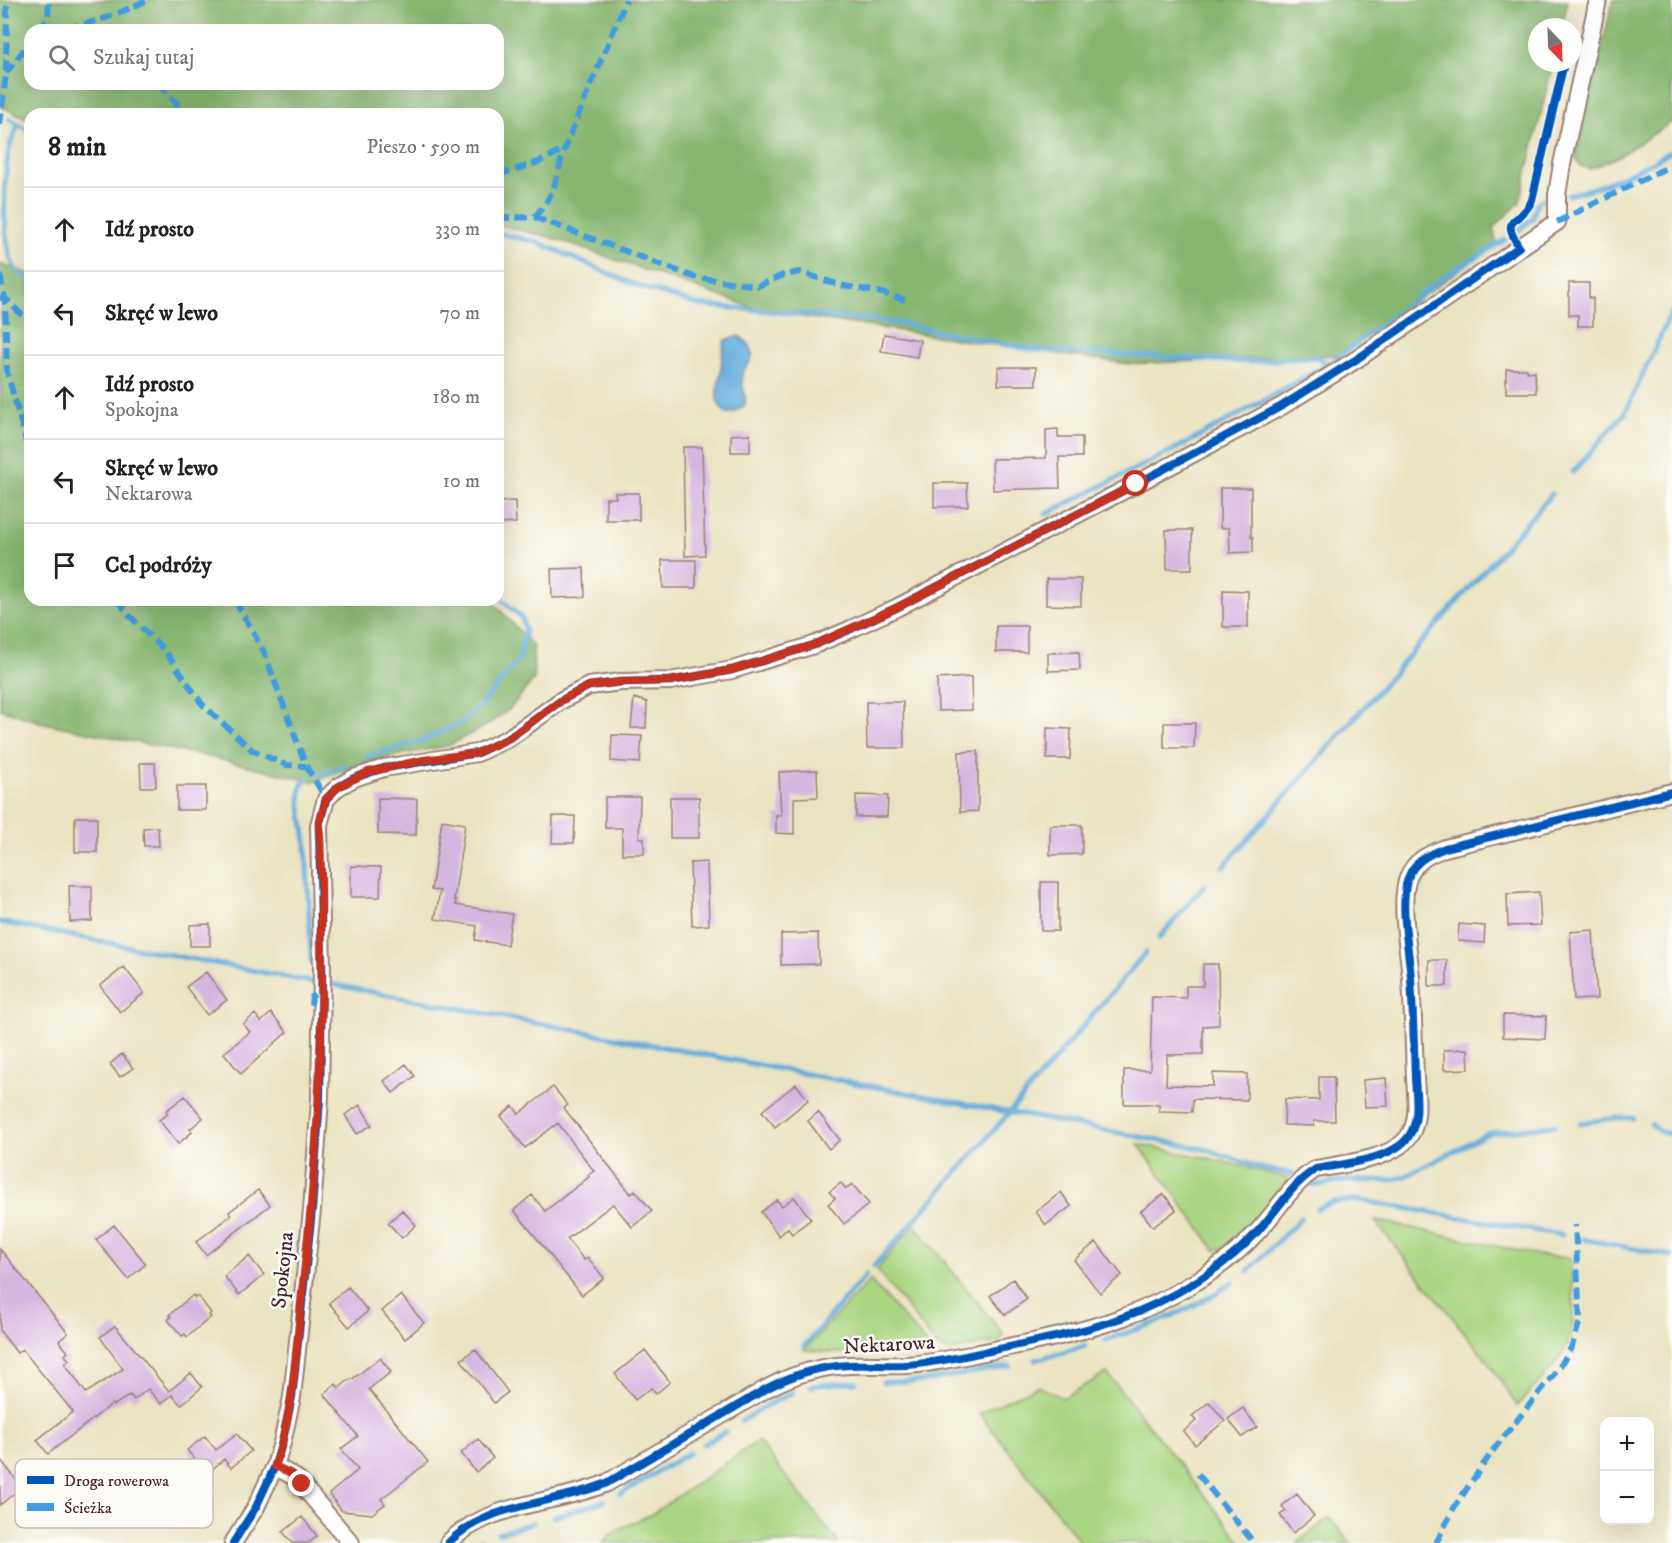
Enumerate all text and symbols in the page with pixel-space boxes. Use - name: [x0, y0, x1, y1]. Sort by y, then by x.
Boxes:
- north arrow: [1528, 18, 1582, 72]
- search box: [24, 24, 504, 90]
- icon: search: [45, 41, 78, 74]
- text: Szukaj tutaj: [93, 44, 194, 71]
- text: 8 min: [48, 131, 106, 164]
- text: Pieszo · 590 m: [366, 135, 480, 160]
- icon: ahead: [48, 213, 81, 246]
- text: Idź prosto: [105, 216, 194, 243]
- text: 330 m: [435, 217, 480, 242]
- icon: left: [48, 297, 81, 330]
- text: Skręć w lewo: [105, 300, 218, 327]
- text: 70 m: [439, 301, 480, 326]
- text: Idź prosto: [105, 371, 194, 398]
- icon: ahead: [48, 381, 81, 414]
- text: 180 m: [433, 385, 480, 410]
- text: Spokojna: [105, 398, 178, 423]
- text: Skręć w lewo: [105, 455, 218, 482]
- icon: left: [48, 465, 81, 498]
- text: 10 m: [443, 469, 480, 494]
- route start: [1122, 470, 1148, 496]
- text: Nektarowa: [105, 482, 192, 507]
- icon: arrive: [48, 549, 81, 582]
- text: Cel podróży: [105, 552, 212, 579]
- street label: Spokojna: [266, 1230, 300, 1310]
- street label: Nektarowa: [842, 1330, 936, 1360]
- map controls: [1600, 1417, 1654, 1525]
- button: +: [1600, 1417, 1654, 1471]
- legend: [15, 1459, 213, 1528]
- route end: [288, 1470, 314, 1496]
- text: Droga rowerowa: [64, 1471, 169, 1491]
- button: −: [1600, 1471, 1654, 1525]
- text: Ścieżka: [64, 1498, 112, 1518]

